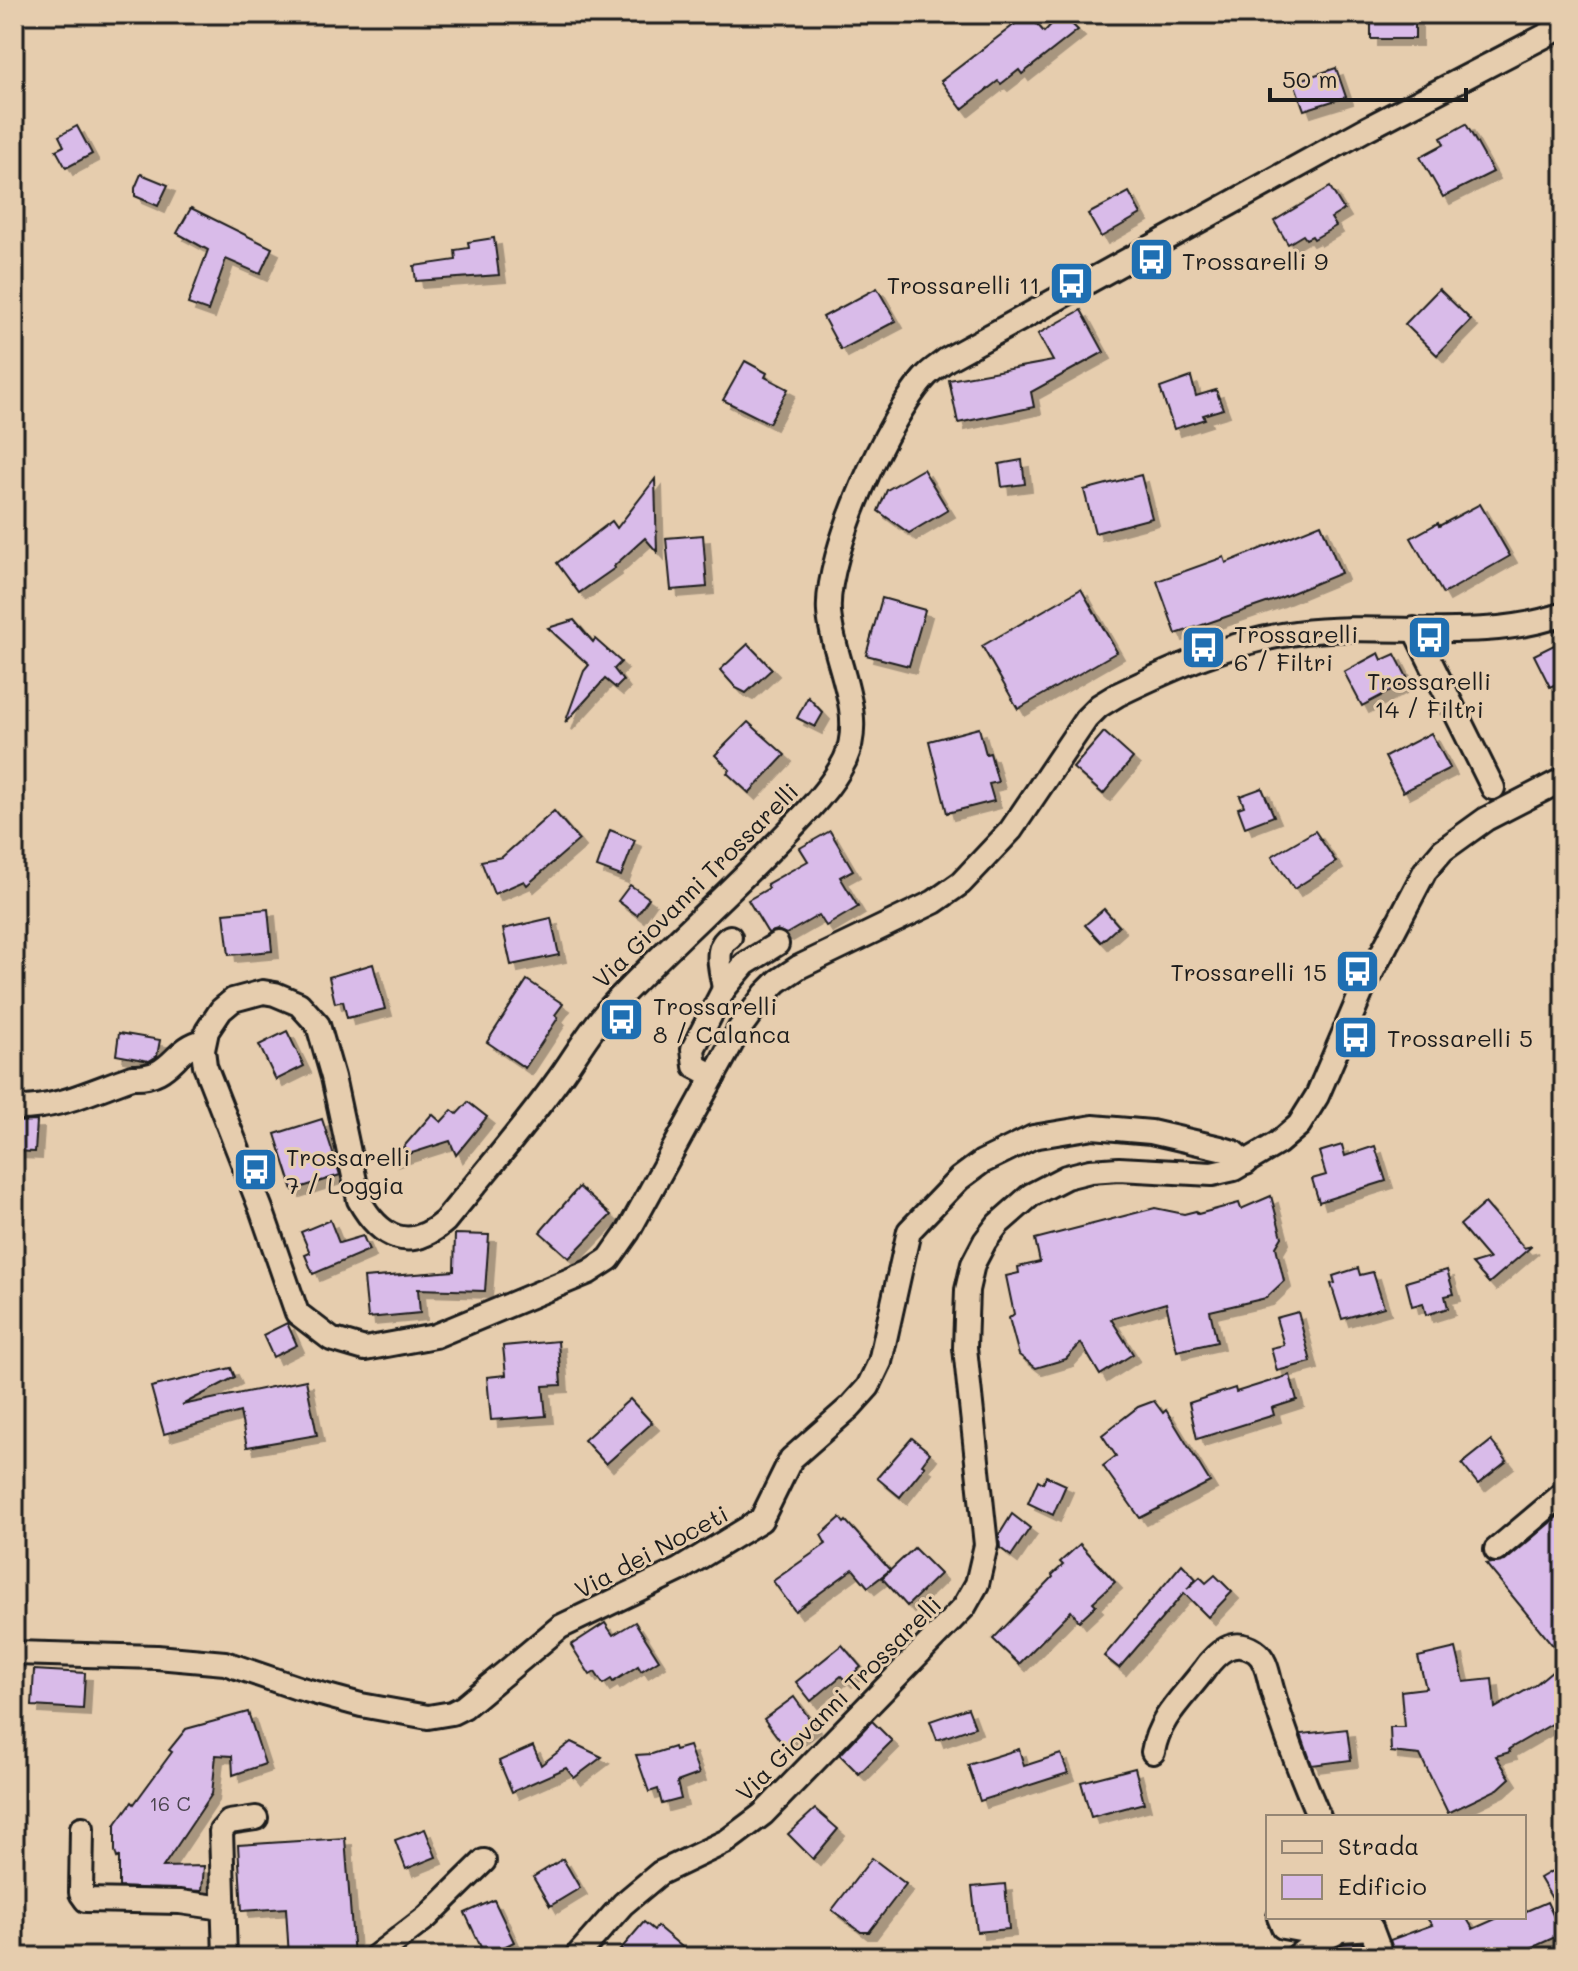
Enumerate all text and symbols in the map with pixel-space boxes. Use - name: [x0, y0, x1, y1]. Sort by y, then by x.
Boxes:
- scale bar: [1270, 52, 1466, 102]
- text: 50 m: [1282, 63, 1338, 94]
- bus stop icon: Trossarelli 9: [1127, 236, 1175, 284]
- place label: Trossarelli 9: [1182, 245, 1328, 276]
- bus stop icon: Trossarelli 11: [1047, 260, 1095, 308]
- place label: Trossarelli 11: [887, 269, 1040, 300]
- bus stop icon: Trossarelli 14 / Filtri: [1405, 614, 1453, 662]
- place label: Trossarelli 6 / Filtri: [1234, 618, 1358, 677]
- bus stop icon: Trossarelli 6 / Filtri: [1179, 623, 1227, 671]
- place label: Trossarelli 14 / Filtri: [1367, 665, 1491, 724]
- street label: Via Giovanni Trossarelli: [586, 776, 804, 994]
- bus stop icon: Trossarelli 15: [1334, 947, 1382, 995]
- place label: Trossarelli 15: [1170, 956, 1327, 987]
- place label: Trossarelli 8 / Calanca: [653, 990, 791, 1049]
- bus stop icon: Trossarelli 8 / Calanca: [598, 995, 646, 1043]
- bus stop icon: Trossarelli 5: [1332, 1013, 1380, 1061]
- place label: Trossarelli 5: [1387, 1022, 1533, 1053]
- place label: Trossarelli 7 / Loggia: [286, 1141, 410, 1200]
- bus stop icon: Trossarelli 7 / Loggia: [231, 1146, 279, 1194]
- street label: Via dei Noceti: [569, 1498, 733, 1604]
- street label: Via Giovanni Trossarelli: [729, 1589, 947, 1807]
- house number: 16 C: [149, 1790, 191, 1816]
- legend: [1266, 1815, 1526, 1919]
- text: Strada: [1338, 1830, 1419, 1861]
- text: Edificio: [1338, 1870, 1427, 1901]

